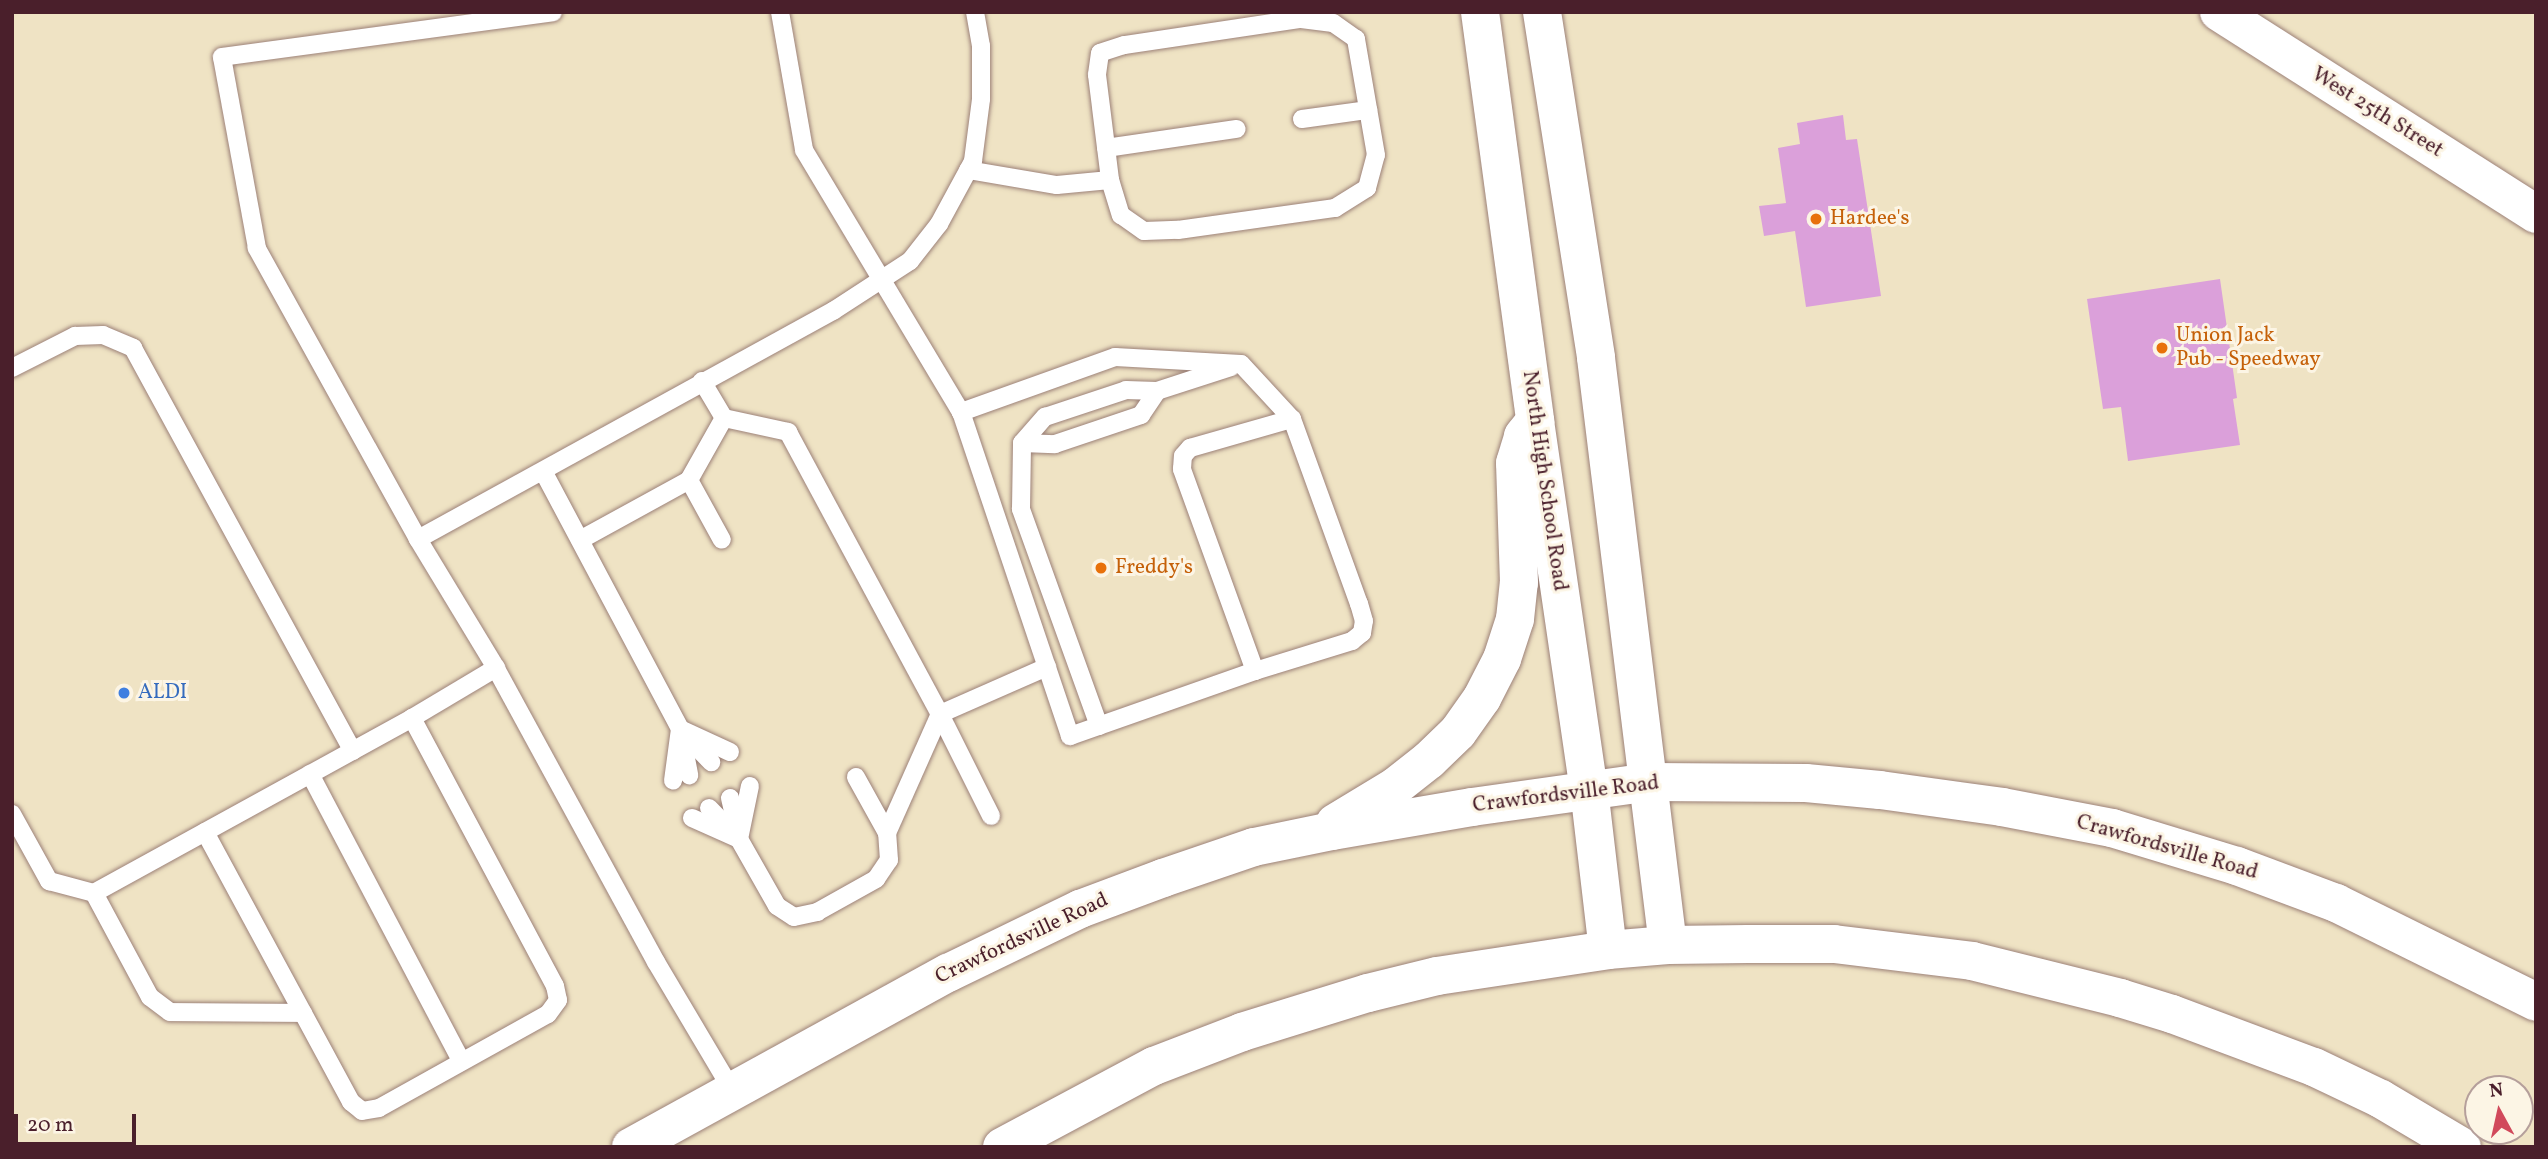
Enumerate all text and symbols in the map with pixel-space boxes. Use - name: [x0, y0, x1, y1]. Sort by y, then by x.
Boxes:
- street label: West 25th Street: [2307, 62, 2447, 164]
- place label: Hardee's: [1830, 206, 1910, 232]
- marker: Hardee's: [1808, 211, 1824, 227]
- place label: Union Jack Pub - Speedway: [2176, 323, 2322, 373]
- marker: Union Jack Pub - Speedway: [2154, 340, 2170, 356]
- street label: North High School Road: [1516, 369, 1572, 593]
- place label: Freddy's: [1115, 555, 1193, 581]
- marker: Freddy's: [1093, 560, 1109, 576]
- place label: ALDI: [138, 680, 187, 706]
- marker: ALDI: [116, 685, 132, 701]
- street label: Crawfordsville Road: [1471, 771, 1661, 819]
- street label: Crawfordsville Road: [2073, 810, 2261, 886]
- street label: Crawfordsville Road: [932, 888, 1112, 990]
- north arrow: [2464, 1075, 2534, 1145]
- text: N: [2488, 1077, 2505, 1105]
- scale bar: [18, 1100, 140, 1144]
- text: 20 m: [27, 1111, 73, 1140]

